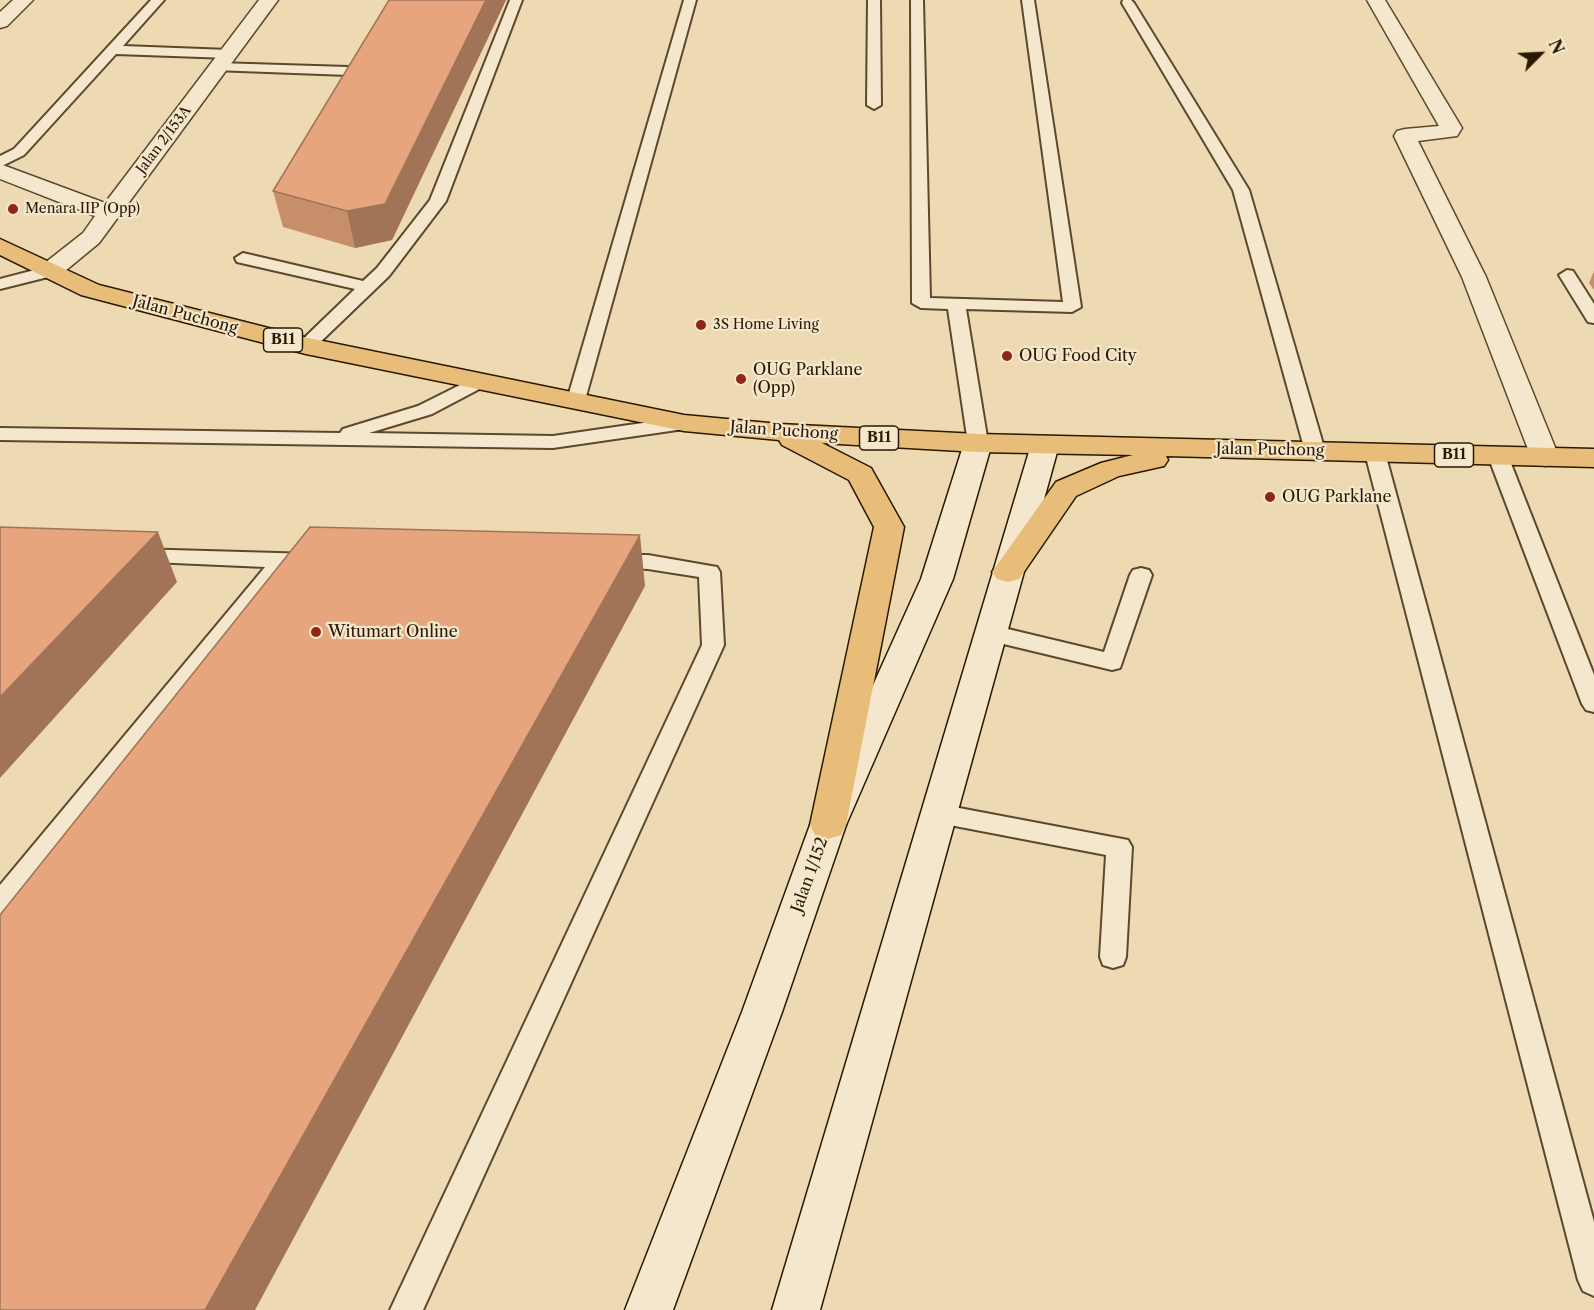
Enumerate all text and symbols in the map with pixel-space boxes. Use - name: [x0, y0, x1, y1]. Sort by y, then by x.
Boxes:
- north arrow: [1510, 24, 1570, 84]
- text: N: [1544, 36, 1568, 57]
- street label: Jalan 2/153A: [133, 103, 195, 177]
- place label: Menara IIP (Opp): [25, 201, 140, 217]
- marker: Menara IIP (Opp): [6, 202, 20, 216]
- street label: Jalan Puchong: [130, 292, 240, 338]
- place label: 3S Home Living: [713, 317, 819, 333]
- marker: 3S Home Living: [694, 318, 708, 332]
- road number: B11: [264, 328, 302, 352]
- place label: OUG Food City: [1019, 346, 1137, 366]
- marker: OUG Food City: [1000, 349, 1014, 363]
- place label: OUG Parklane (Opp): [753, 360, 862, 398]
- marker: OUG Parklane (Opp): [734, 372, 748, 386]
- street label: Jalan Puchong: [729, 418, 839, 444]
- road number: B11: [860, 426, 898, 450]
- street label: Jalan Puchong: [1216, 439, 1324, 461]
- road number: B11: [1434, 443, 1474, 467]
- place label: OUG Parklane: [1282, 487, 1391, 507]
- marker: OUG Parklane: [1263, 490, 1277, 504]
- place label: Witumart Online: [328, 622, 458, 642]
- marker: Witumart Online: [309, 625, 323, 639]
- street label: Jalan 1/152: [788, 835, 832, 915]

